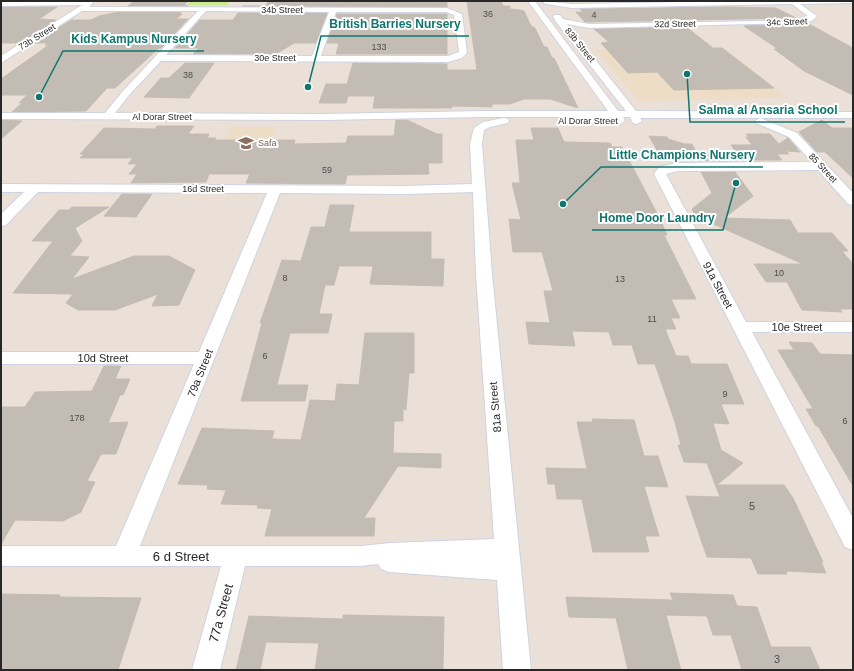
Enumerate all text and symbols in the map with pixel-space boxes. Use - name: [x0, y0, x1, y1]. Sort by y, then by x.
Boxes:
- street label: 34b Street: [261, 5, 303, 15]
- house number: 36: [483, 9, 493, 19]
- house number: 4: [591, 10, 597, 20]
- callout: British Barries Nursery: [321, 12, 469, 36]
- street label: 34c Street: [766, 16, 808, 28]
- text: British Barries Nursery: [329, 17, 461, 31]
- street label: 32d Street: [654, 19, 696, 29]
- street label: 73b Street: [17, 21, 58, 52]
- street label: 83b Street: [563, 26, 597, 65]
- callout: Kids Kampus Nursery: [63, 27, 204, 51]
- text: Kids Kampus Nursery: [71, 32, 197, 46]
- house number: 133: [371, 42, 387, 52]
- street label: 30e Street: [254, 53, 296, 63]
- house number: 38: [183, 70, 193, 80]
- callout: Salma al Ansaria School: [690, 98, 845, 122]
- text: Salma al Ansaria School: [699, 103, 837, 117]
- street label: Al Dorar Street: [132, 112, 192, 122]
- street label: Al Dorar Street: [558, 116, 618, 126]
- school or university icon: Safa: [237, 134, 255, 152]
- place label: Safa: [258, 138, 277, 148]
- callout: Little Champions Nursery: [601, 143, 763, 167]
- text: Little Champions Nursery: [609, 148, 755, 162]
- street label: 85 Street: [807, 151, 839, 185]
- house number: 59: [322, 165, 332, 175]
- street label: 16d Street: [182, 184, 224, 194]
- callout: Home Door Laundry: [592, 206, 723, 230]
- text: Home Door Laundry: [599, 211, 715, 225]
- street label: 91a Street: [701, 260, 735, 310]
- house number: 10: [774, 268, 784, 278]
- house number: 8: [282, 273, 288, 283]
- house number: 13: [615, 274, 625, 284]
- house number: 11: [647, 314, 657, 324]
- street label: 10e Street: [772, 321, 822, 333]
- street label: 79a Street: [185, 347, 215, 399]
- house number: 6: [262, 351, 268, 361]
- street label: 10d Street: [78, 352, 128, 364]
- street label: 81a Street: [487, 381, 503, 433]
- house number: 9: [722, 389, 728, 399]
- house number: 178: [69, 413, 85, 423]
- house number: 6: [842, 416, 848, 426]
- house number: 5: [749, 500, 755, 512]
- street label: 6 d Street: [153, 549, 210, 564]
- street label: 77a Street: [206, 582, 236, 644]
- house number: 3: [774, 653, 780, 665]

